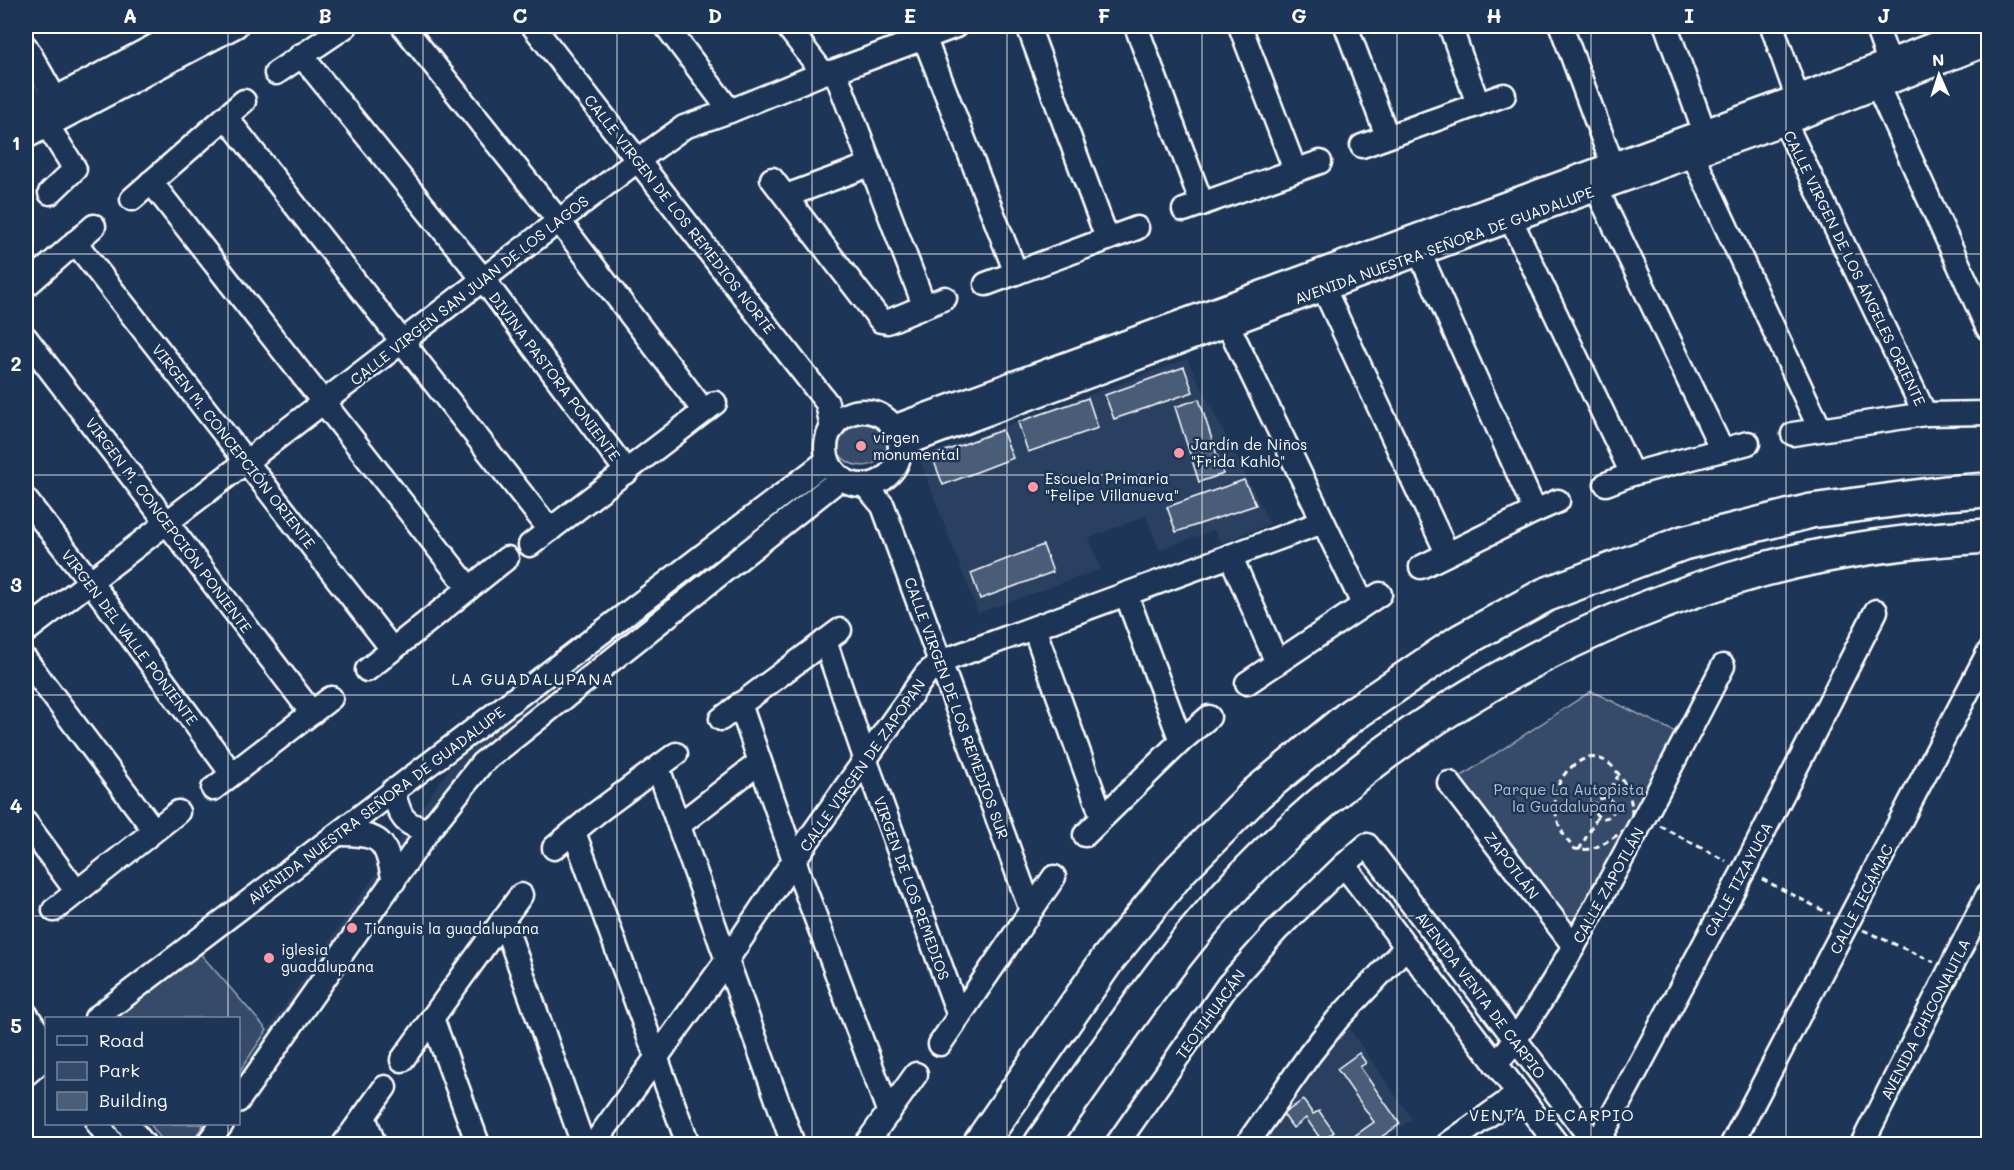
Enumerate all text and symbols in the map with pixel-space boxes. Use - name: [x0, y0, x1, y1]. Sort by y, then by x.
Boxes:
- text: A: [123, 2, 137, 28]
- text: B: [318, 2, 332, 28]
- text: C: [513, 2, 528, 28]
- text: D: [708, 2, 722, 28]
- text: E: [904, 2, 916, 28]
- text: F: [1098, 2, 1111, 28]
- text: G: [1291, 2, 1307, 28]
- text: H: [1486, 2, 1502, 28]
- text: I: [1684, 2, 1694, 28]
- text: J: [1877, 2, 1891, 28]
- north arrow: [1909, 45, 1969, 105]
- text: N: [1932, 49, 1945, 70]
- street label: CALLE VIRGEN DE LOS REMEDIOS NORTE: [580, 90, 780, 338]
- street label: CALLE VIRGEN DE LOS ÁNGELES ORIENTE: [1779, 127, 1931, 409]
- text: 1: [12, 129, 20, 155]
- street label: AVENIDA NUESTRA SEÑORA DE GUADALUPE: [1292, 181, 1597, 309]
- street label: CALLE VIRGEN SAN JUAN DE LOS LAGOS: [346, 191, 592, 389]
- street label: DIVINA PASTORA PONIENTE: [485, 288, 625, 465]
- street label: VIRGEN M. CONCEPCIÓN ORIENTE: [148, 340, 320, 553]
- text: 2: [10, 350, 22, 376]
- street label: VIRGEN M. CONCEPCIÓN PONIENTE: [81, 413, 257, 637]
- place label: virgen monumental: [873, 427, 960, 464]
- place label: Jardín de Niños "Frida Kahlo": [1191, 434, 1307, 471]
- marker: virgen monumental: [854, 439, 868, 453]
- marker: Jardín de Niños "Frida Kahlo": [1172, 446, 1186, 460]
- place label: Escuela Primaria "Felipe Villanueva": [1045, 468, 1179, 505]
- marker: Escuela Primaria "Felipe Villanueva": [1026, 480, 1040, 494]
- street label: VIRGEN DEL VALLE PONIENTE: [57, 545, 203, 729]
- text: 3: [10, 571, 22, 597]
- street label: CALLE VIRGEN DE LOS REMEDIOS SUR: [900, 574, 1014, 842]
- district label: LA GUADALUPANA: [452, 668, 614, 689]
- street label: CALLE VIRGEN DE ZAPOPAN: [795, 675, 929, 855]
- street label: AVENIDA NUESTRA SEÑORA DE GUADALUPE: [243, 701, 509, 908]
- park label: Parque La Autopista la Guadalupana: [1493, 779, 1645, 816]
- text: 4: [10, 792, 23, 818]
- street label: VIRGEN DE LOS REMEDIOS: [869, 793, 955, 983]
- street label: CALLE TIZAYUCA: [1699, 818, 1777, 940]
- street label: CALLE ZAPOTLÁN: [1568, 824, 1648, 946]
- street label: ZAPOTLÁN: [1480, 827, 1544, 903]
- street label: CALLE TECÁMAC: [1825, 841, 1897, 957]
- street label: AVENIDA VENTA DE CARPIO: [1412, 907, 1551, 1083]
- place label: Tianguis la guadalupana: [364, 918, 539, 938]
- marker: Tianguis la guadalupana: [345, 921, 359, 935]
- street label: AVENIDA CHICONAUTLA: [1876, 935, 1974, 1103]
- place label: iglesia guadalupana: [281, 939, 374, 976]
- marker: iglesia guadalupana: [262, 951, 276, 965]
- street label: TEOTIHUACÁN: [1171, 965, 1249, 1063]
- text: 5: [10, 1012, 22, 1038]
- legend: [45, 1017, 240, 1125]
- text: Road: [99, 1028, 144, 1052]
- text: Park: [99, 1058, 140, 1082]
- text: Building: [99, 1088, 167, 1112]
- district label: VENTA DE CARPIO: [1469, 1104, 1635, 1125]

